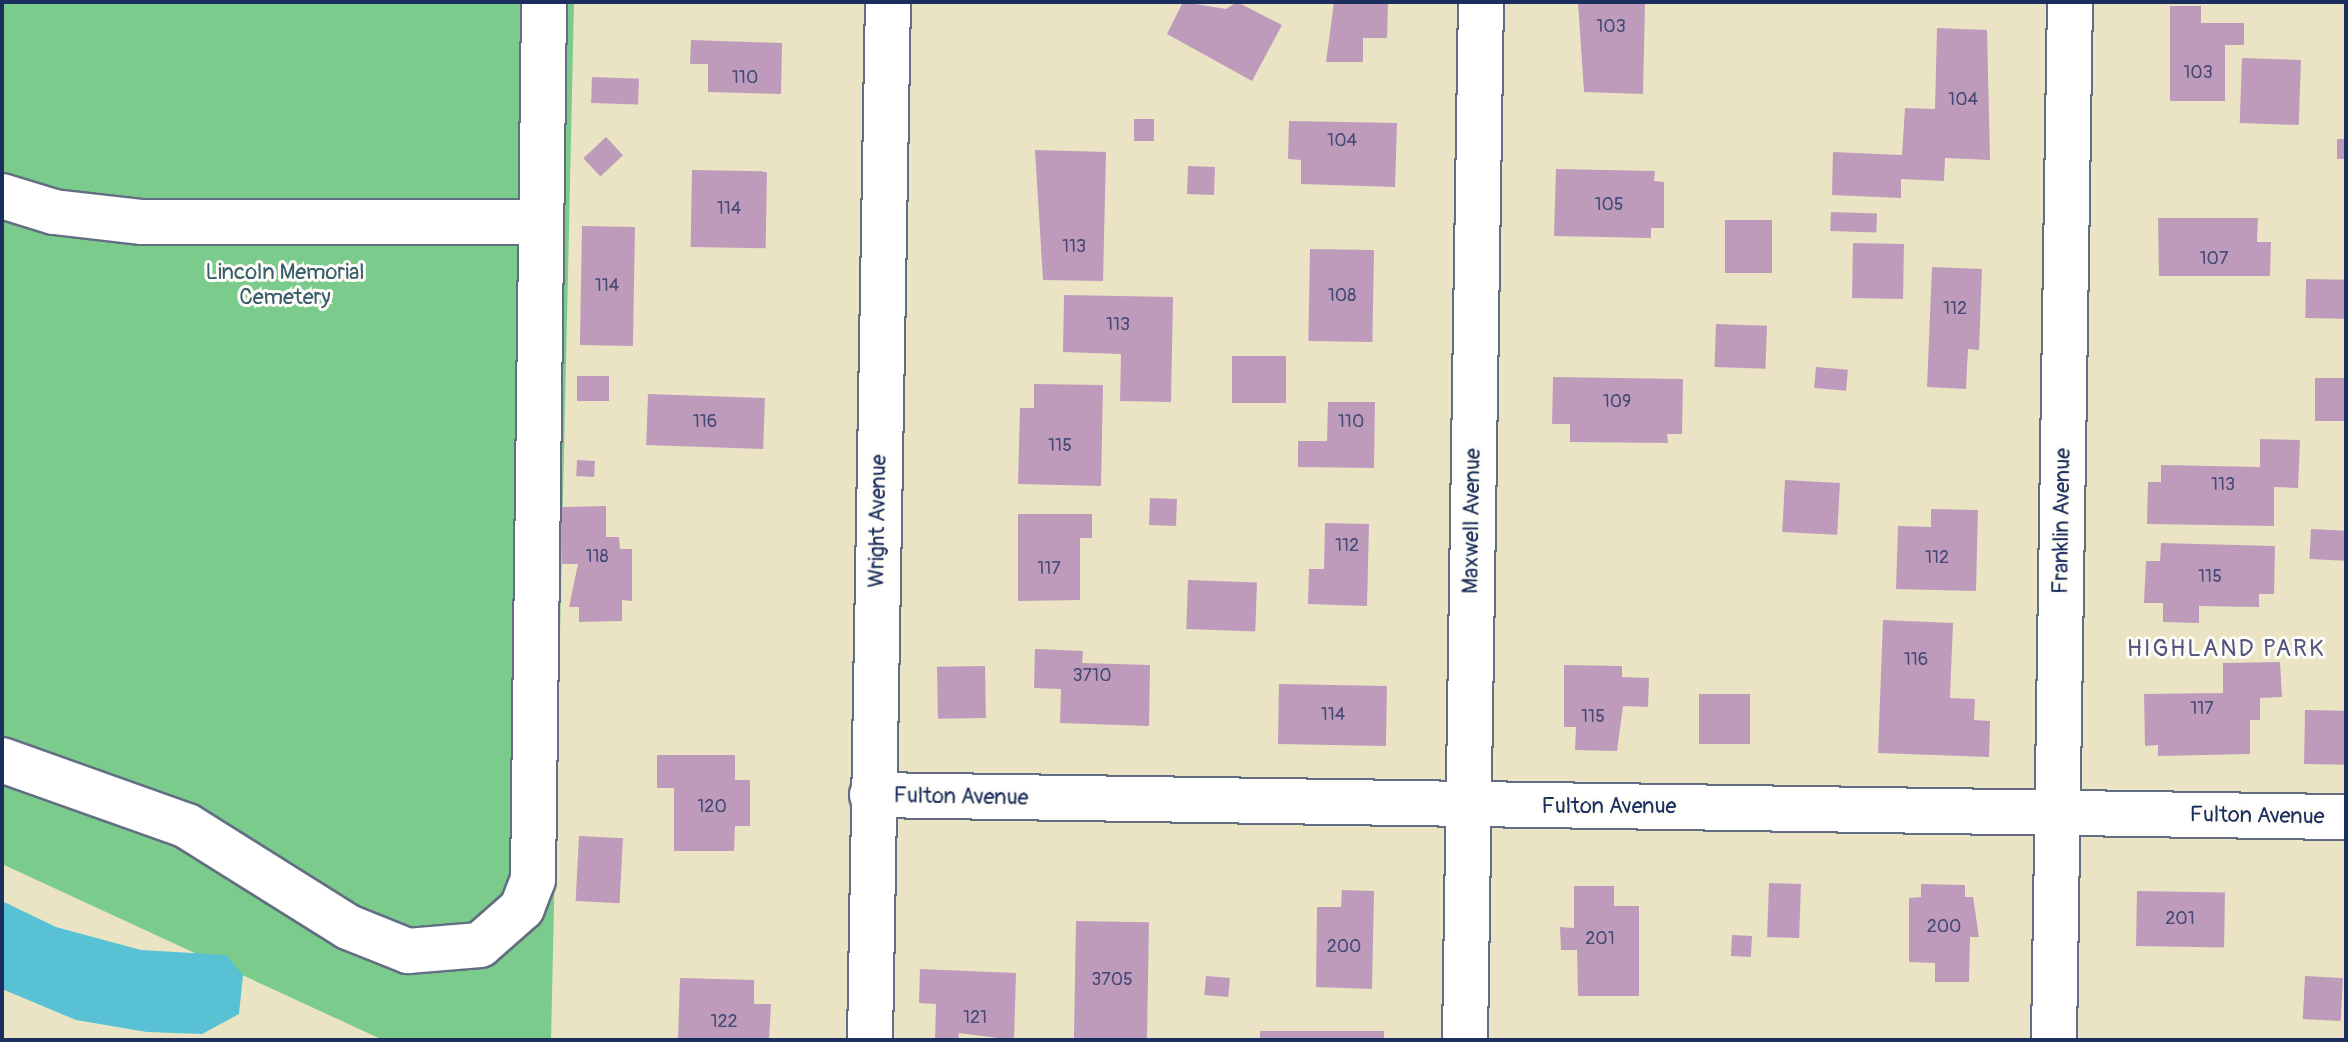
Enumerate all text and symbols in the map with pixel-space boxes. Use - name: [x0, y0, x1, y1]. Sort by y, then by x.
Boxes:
- house number: 103: [1596, 16, 1626, 38]
- house number: 103: [2183, 62, 2213, 84]
- house number: 110: [732, 67, 758, 89]
- house number: 104: [1948, 89, 1978, 111]
- house number: 104: [1327, 130, 1357, 152]
- house number: 105: [1594, 194, 1624, 216]
- house number: 114: [717, 198, 741, 220]
- house number: 113: [1062, 236, 1086, 258]
- house number: 107: [2200, 248, 2228, 270]
- park label: Lincoln Memorial Cemetery: [205, 259, 365, 310]
- house number: 114: [595, 275, 619, 297]
- house number: 108: [1328, 285, 1356, 307]
- house number: 112: [1943, 298, 1967, 320]
- house number: 113: [1106, 314, 1130, 336]
- house number: 109: [1603, 391, 1631, 413]
- house number: 116: [693, 411, 717, 433]
- house number: 110: [1338, 411, 1364, 433]
- house number: 115: [1048, 435, 1072, 457]
- street label: Maxwell Avenue: [1458, 448, 1486, 594]
- street label: Franklin Avenue: [2048, 448, 2076, 594]
- street label: Wright Avenue: [864, 454, 892, 588]
- house number: 113: [2211, 474, 2235, 496]
- house number: 112: [1335, 535, 1359, 557]
- house number: 118: [585, 546, 609, 568]
- house number: 112: [1925, 547, 1949, 569]
- house number: 117: [1037, 558, 1061, 580]
- house number: 115: [2198, 566, 2222, 588]
- district label: HIGHLAND PARK: [2127, 635, 2325, 663]
- house number: 116: [1904, 649, 1928, 671]
- house number: 3710: [1073, 665, 1111, 687]
- house number: 117: [2190, 698, 2214, 720]
- house number: 114: [1321, 704, 1345, 726]
- house number: 115: [1581, 706, 1605, 728]
- street label: Fulton Avenue: [893, 783, 1029, 811]
- street label: Fulton Avenue: [1542, 794, 1676, 820]
- house number: 120: [697, 796, 727, 818]
- street label: Fulton Avenue: [2189, 802, 2325, 830]
- house number: 201: [2165, 908, 2195, 930]
- house number: 200: [1927, 916, 1961, 938]
- house number: 201: [1585, 928, 1615, 950]
- house number: 200: [1327, 936, 1361, 958]
- house number: 3705: [1091, 969, 1133, 991]
- house number: 121: [963, 1007, 987, 1029]
- house number: 122: [710, 1011, 738, 1033]

